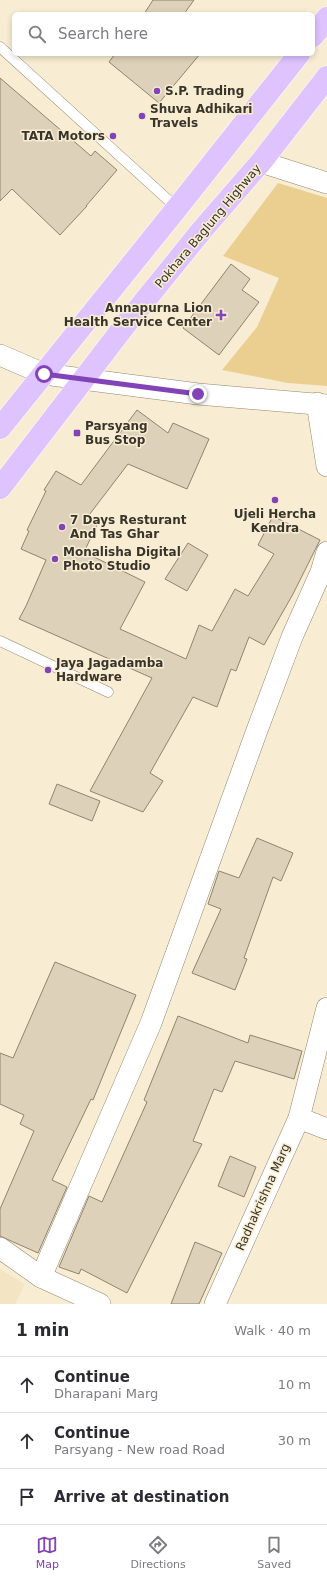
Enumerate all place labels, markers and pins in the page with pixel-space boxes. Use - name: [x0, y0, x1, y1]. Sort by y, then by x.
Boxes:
- place label: S.P. Trading: [165, 84, 244, 98]
- marker: S.P. Trading: [152, 86, 162, 96]
- place label: Shuva Adhikari Travels: [150, 102, 252, 130]
- marker: Shuva Adhikari Travels: [137, 111, 147, 121]
- place label: TATA Motors: [21, 129, 105, 143]
- marker: TATA Motors: [108, 131, 118, 141]
- place label: Annapurna Lion Health Service Center: [64, 301, 212, 329]
- marker: Annapurna Lion Health Service Center: [215, 309, 227, 321]
- place label: Parsyang Bus Stop: [85, 419, 148, 447]
- marker: Parsyang Bus Stop: [72, 428, 82, 438]
- marker: Ujeli Hercha Kendra: [270, 495, 280, 505]
- place label: Ujeli Hercha Kendra: [234, 507, 316, 535]
- place label: 7 Days Resturant And Tas Ghar: [70, 513, 187, 541]
- marker: 7 Days Resturant And Tas Ghar: [57, 522, 67, 532]
- place label: Monalisha Digital Photo Studio: [63, 545, 181, 573]
- marker: Monalisha Digital Photo Studio: [50, 554, 60, 564]
- place label: Jaya Jagadamba Hardware: [55, 656, 163, 684]
- marker: Jaya Jagadamba Hardware: [43, 665, 53, 675]

